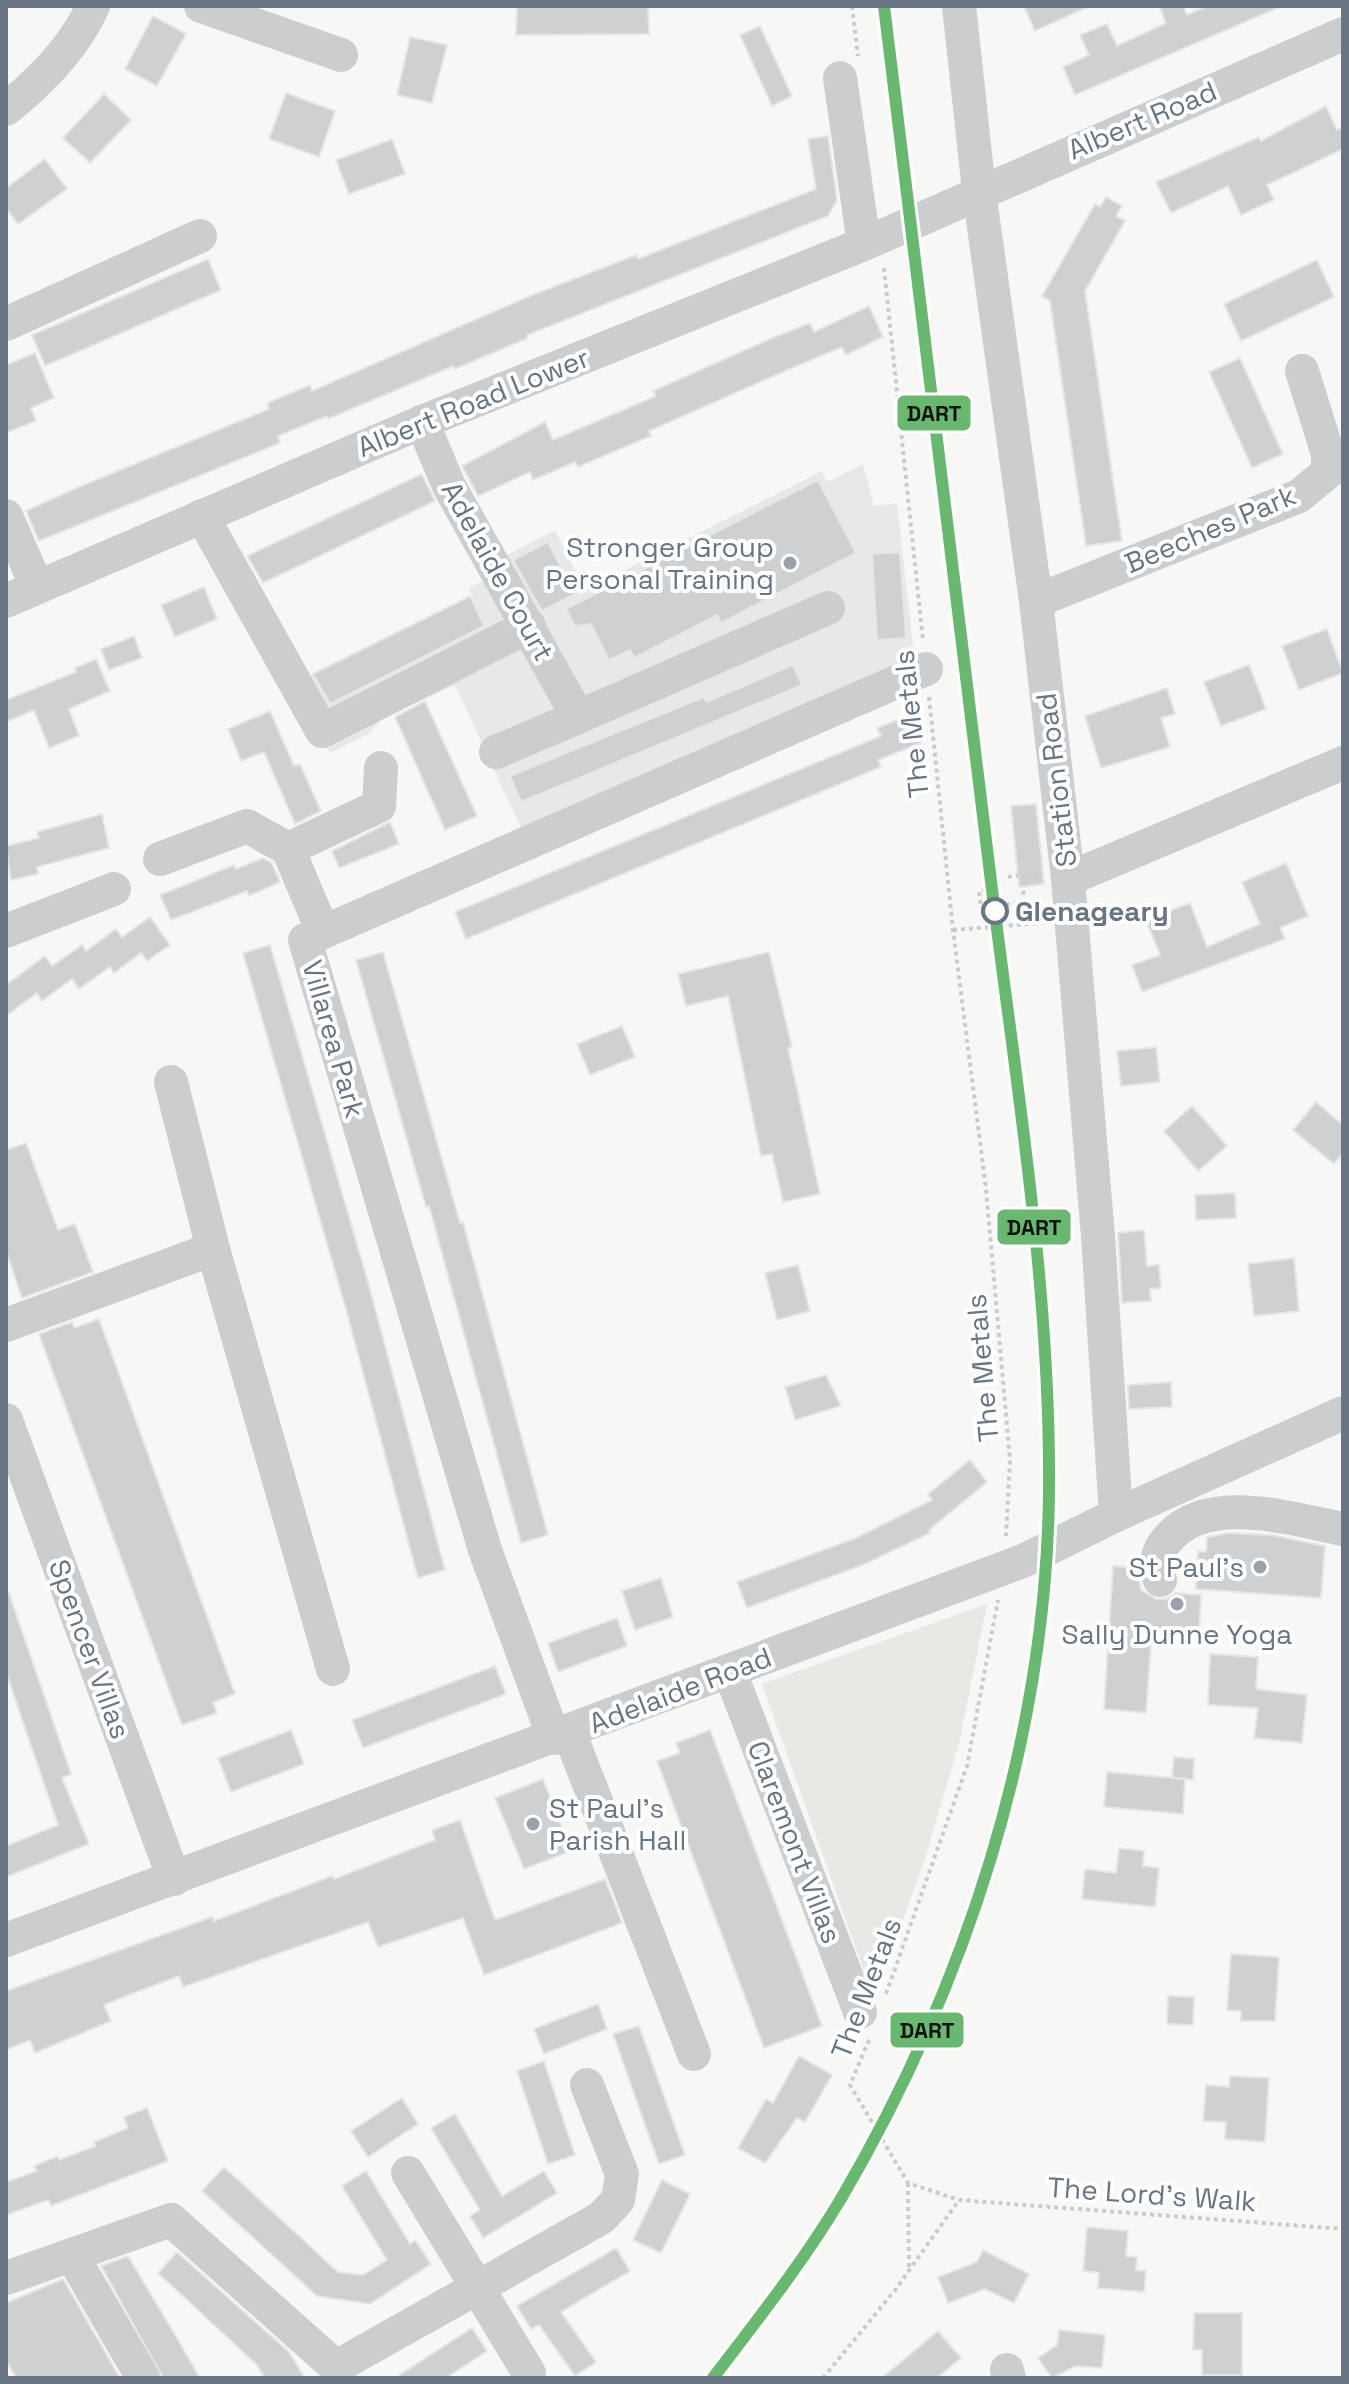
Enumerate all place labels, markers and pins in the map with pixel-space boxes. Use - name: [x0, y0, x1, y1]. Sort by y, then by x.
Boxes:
- place label: Stronger Group Personal Training: [546, 529, 774, 597]
- marker: Stronger Group Personal Training: [781, 554, 799, 572]
- place label: Glenageary: [1015, 893, 1169, 929]
- marker: Glenageary: [982, 898, 1008, 924]
- place label: St Paul's: [1129, 1549, 1244, 1585]
- marker: St Paul's: [1251, 1558, 1269, 1576]
- marker: Sally Dunne Yoga: [1168, 1595, 1186, 1613]
- place label: Sally Dunne Yoga: [1062, 1616, 1292, 1652]
- place label: St Paul's Parish Hall: [549, 1790, 686, 1858]
- marker: St Paul's Parish Hall: [524, 1815, 542, 1833]

